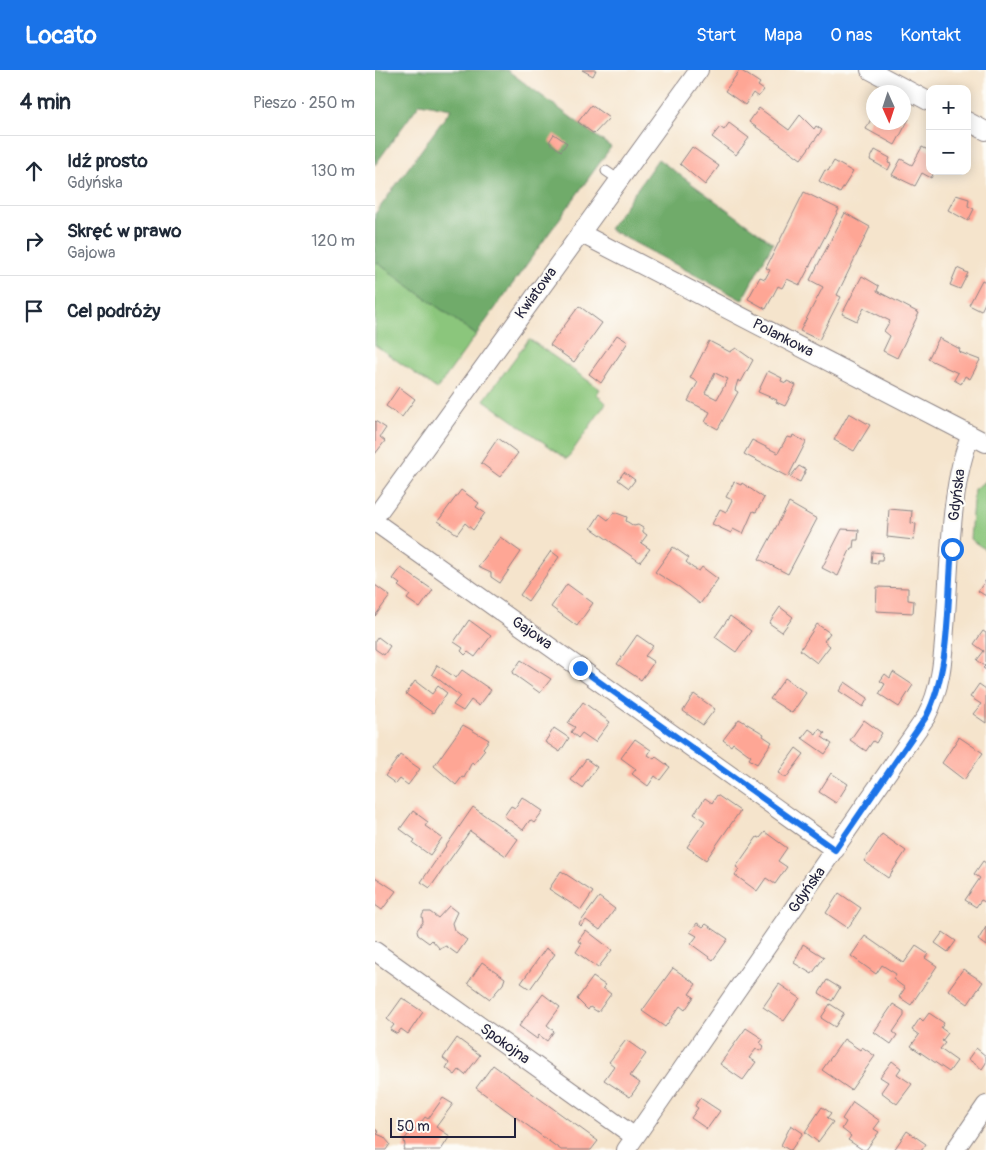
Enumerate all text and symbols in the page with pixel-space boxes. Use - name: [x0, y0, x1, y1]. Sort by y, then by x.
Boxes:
- text: Locato: [25, 21, 97, 50]
- text: Start: [696, 24, 736, 47]
- text: Mapa: [764, 24, 802, 47]
- text: O nas: [830, 24, 872, 47]
- text: Kontakt: [900, 24, 961, 47]
- north arrow: [866, 85, 911, 130]
- map controls: [926, 85, 971, 175]
- button: +: [926, 85, 971, 130]
- text: 4 min: [20, 89, 71, 116]
- text: Pieszo · 250 m: [253, 93, 355, 113]
- button: −: [926, 130, 971, 175]
- text: Idź prosto: [67, 149, 148, 173]
- icon: ahead: [20, 157, 48, 185]
- text: 130 m: [311, 161, 355, 181]
- text: Gdyńska: [67, 173, 123, 193]
- text: Skręć w prawo: [67, 219, 181, 243]
- icon: right: [20, 227, 48, 255]
- text: 120 m: [311, 231, 355, 251]
- text: Gajowa: [67, 243, 115, 263]
- street label: Kwiatowa: [511, 263, 561, 323]
- icon: arrive: [20, 297, 48, 325]
- text: Cel podróży: [67, 299, 160, 323]
- street label: Polankowa: [749, 315, 817, 361]
- street label: Gdyńska: [944, 468, 970, 522]
- route start: [941, 538, 964, 561]
- street label: Gajowa: [508, 612, 556, 654]
- route end: [569, 657, 592, 680]
- street label: Gdyńska: [784, 863, 830, 917]
- street label: Spokojna: [476, 1020, 534, 1068]
- scale bar: [390, 1115, 516, 1138]
- text: 50 m: [397, 1118, 430, 1135]

